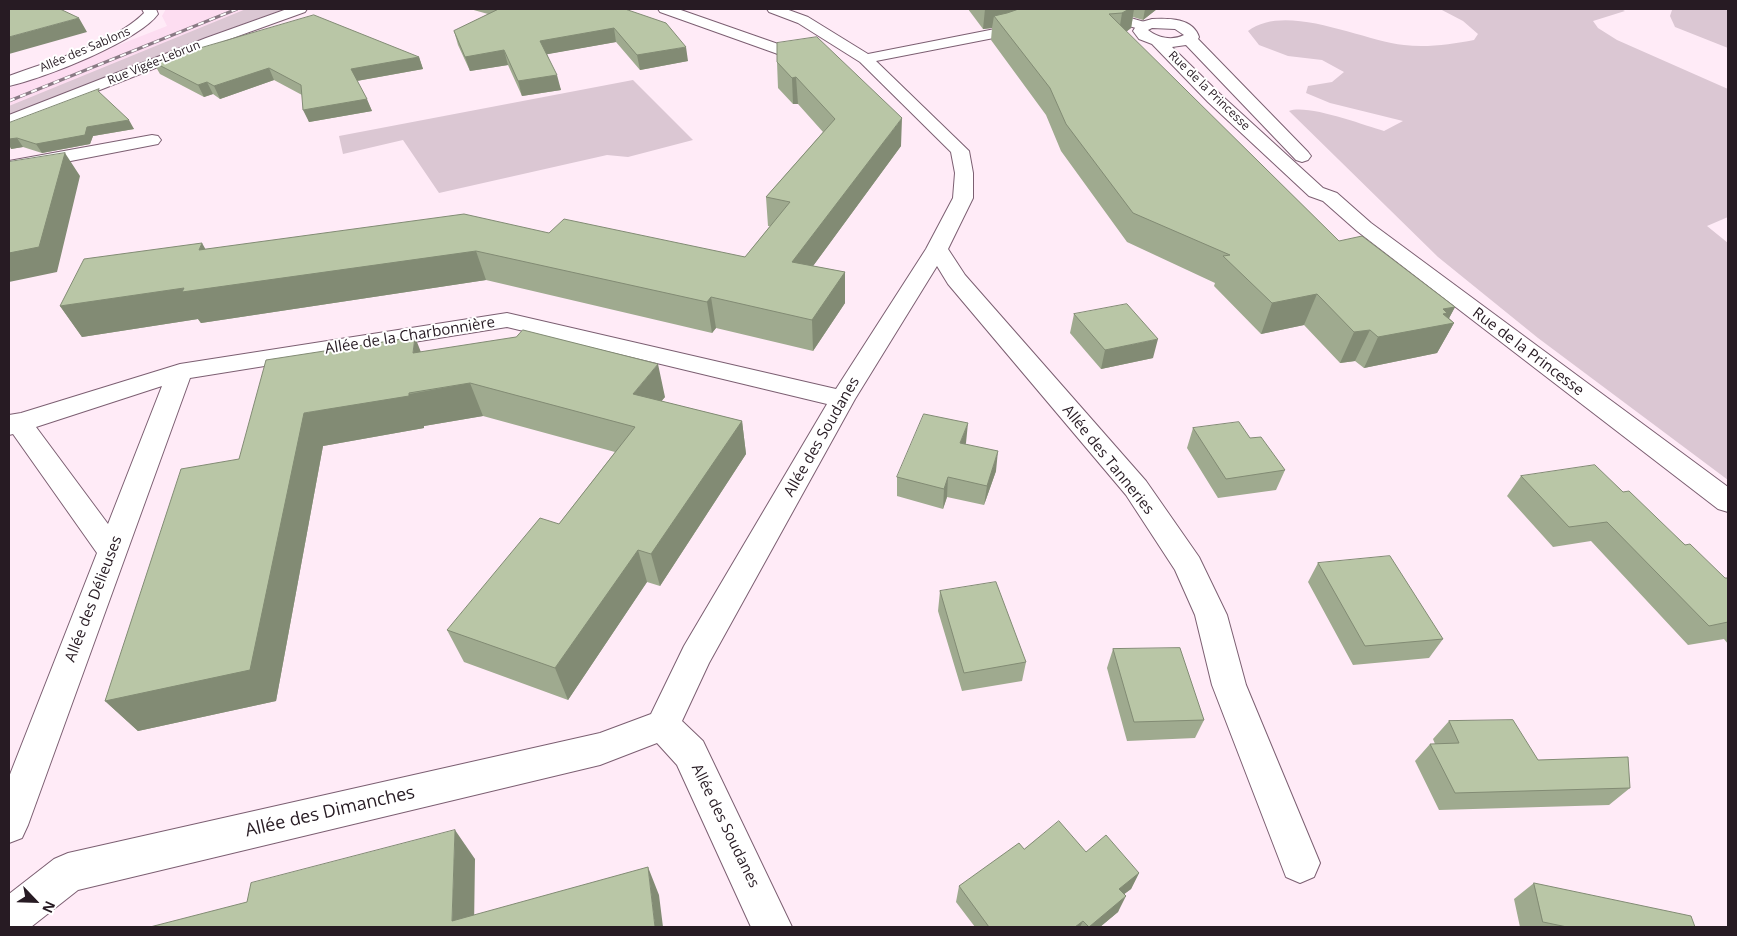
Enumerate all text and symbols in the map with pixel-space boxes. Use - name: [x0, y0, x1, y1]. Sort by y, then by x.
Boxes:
- street label: Allée des Sablons: [38, 24, 132, 76]
- street label: Rue Vigée-Lebrun: [106, 38, 202, 88]
- street label: Rue de la Princesse: [1165, 48, 1253, 134]
- street label: Rue de la Princesse: [1469, 304, 1587, 400]
- street label: Allée de la Charbonnière: [324, 314, 496, 358]
- street label: Allée des Soudanes: [780, 374, 864, 500]
- street label: Allée des Tanneries: [1058, 402, 1158, 518]
- street label: Allée des Délieuses: [62, 533, 126, 665]
- street label: Allée des Soudanes: [687, 761, 763, 891]
- street label: Allée des Dimanches: [243, 782, 417, 842]
- north arrow: [10, 876, 60, 926]
- text: N: [38, 898, 60, 916]

